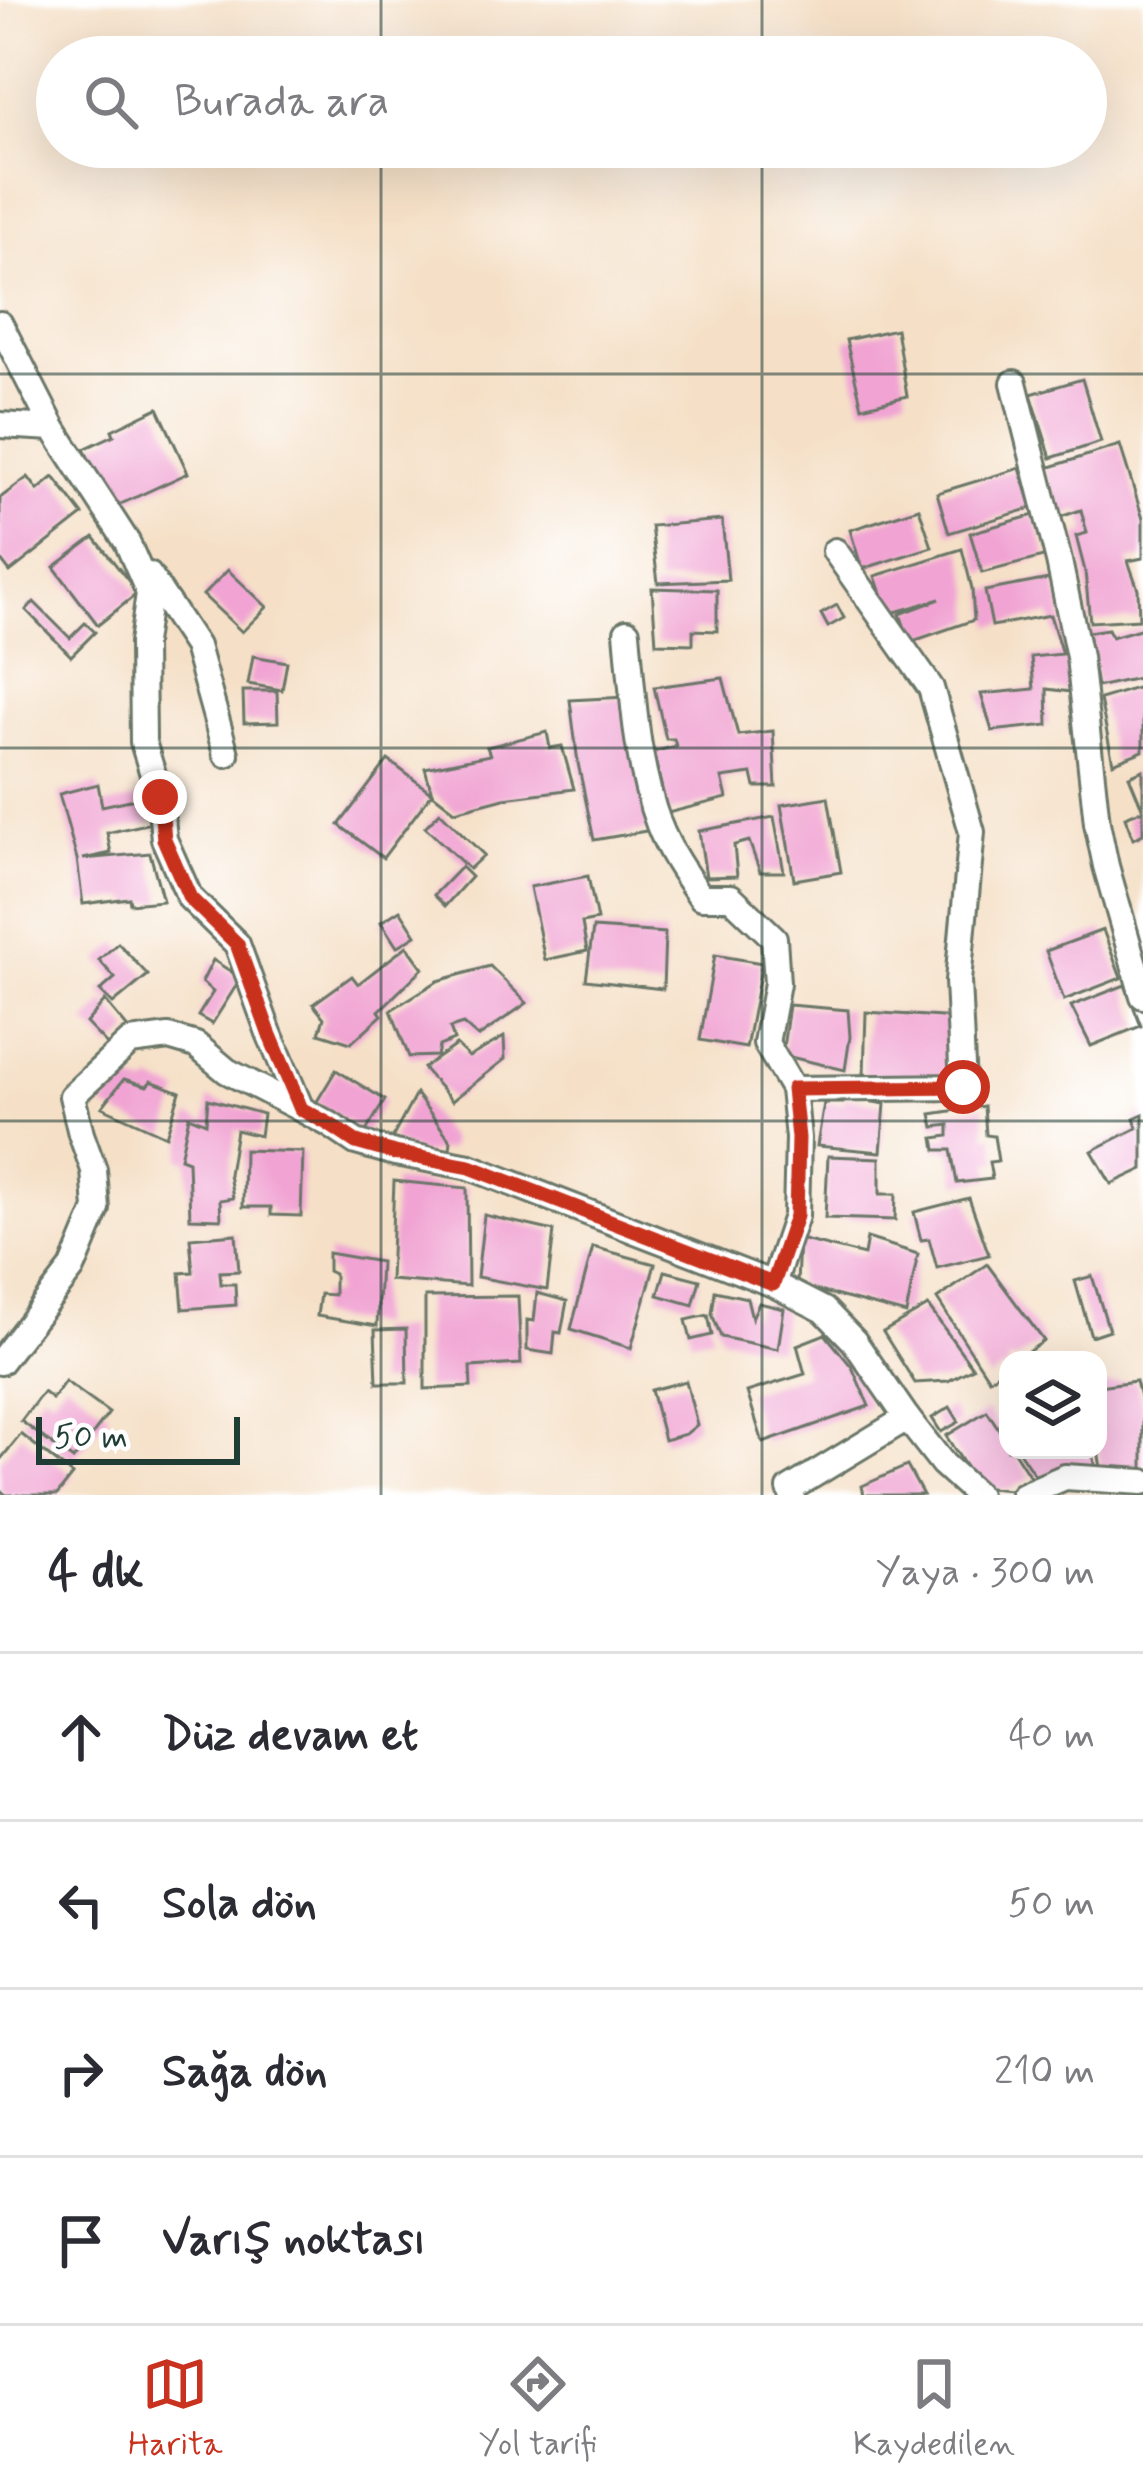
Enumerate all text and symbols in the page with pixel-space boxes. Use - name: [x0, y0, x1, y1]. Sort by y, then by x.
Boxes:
- search box: [36, 36, 1107, 168]
- icon: search: [78, 69, 144, 135]
- text: Burada ara: [174, 73, 389, 132]
- route end: [133, 770, 187, 824]
- route start: [936, 1060, 990, 1114]
- map controls: [999, 1351, 1107, 1459]
- button: layers: [999, 1351, 1107, 1459]
- scale bar: [36, 1411, 240, 1464]
- text: 50 m: [54, 1416, 128, 1460]
- text: 4 dk: [48, 1540, 144, 1606]
- text: Yaya · 300 m: [876, 1548, 1095, 1599]
- icon: ahead: [48, 1704, 114, 1770]
- text: Düz devam et: [162, 1707, 418, 1766]
- text: 40 m: [1008, 1711, 1095, 1762]
- icon: left: [48, 1872, 114, 1938]
- text: Sola dön: [162, 1875, 317, 1934]
- text: 50 m: [1008, 1879, 1095, 1930]
- icon: right: [48, 2040, 114, 2106]
- text: Sağa dön: [162, 2043, 327, 2102]
- text: 210 m: [994, 2047, 1095, 2098]
- icon: arrive: [48, 2208, 114, 2274]
- text: Varış noktası: [162, 2211, 426, 2270]
- tab: Harita: [128, 2351, 223, 2467]
- tab: Yol tarifi: [479, 2351, 597, 2467]
- tab: Kaydedilen: [853, 2351, 1015, 2467]

